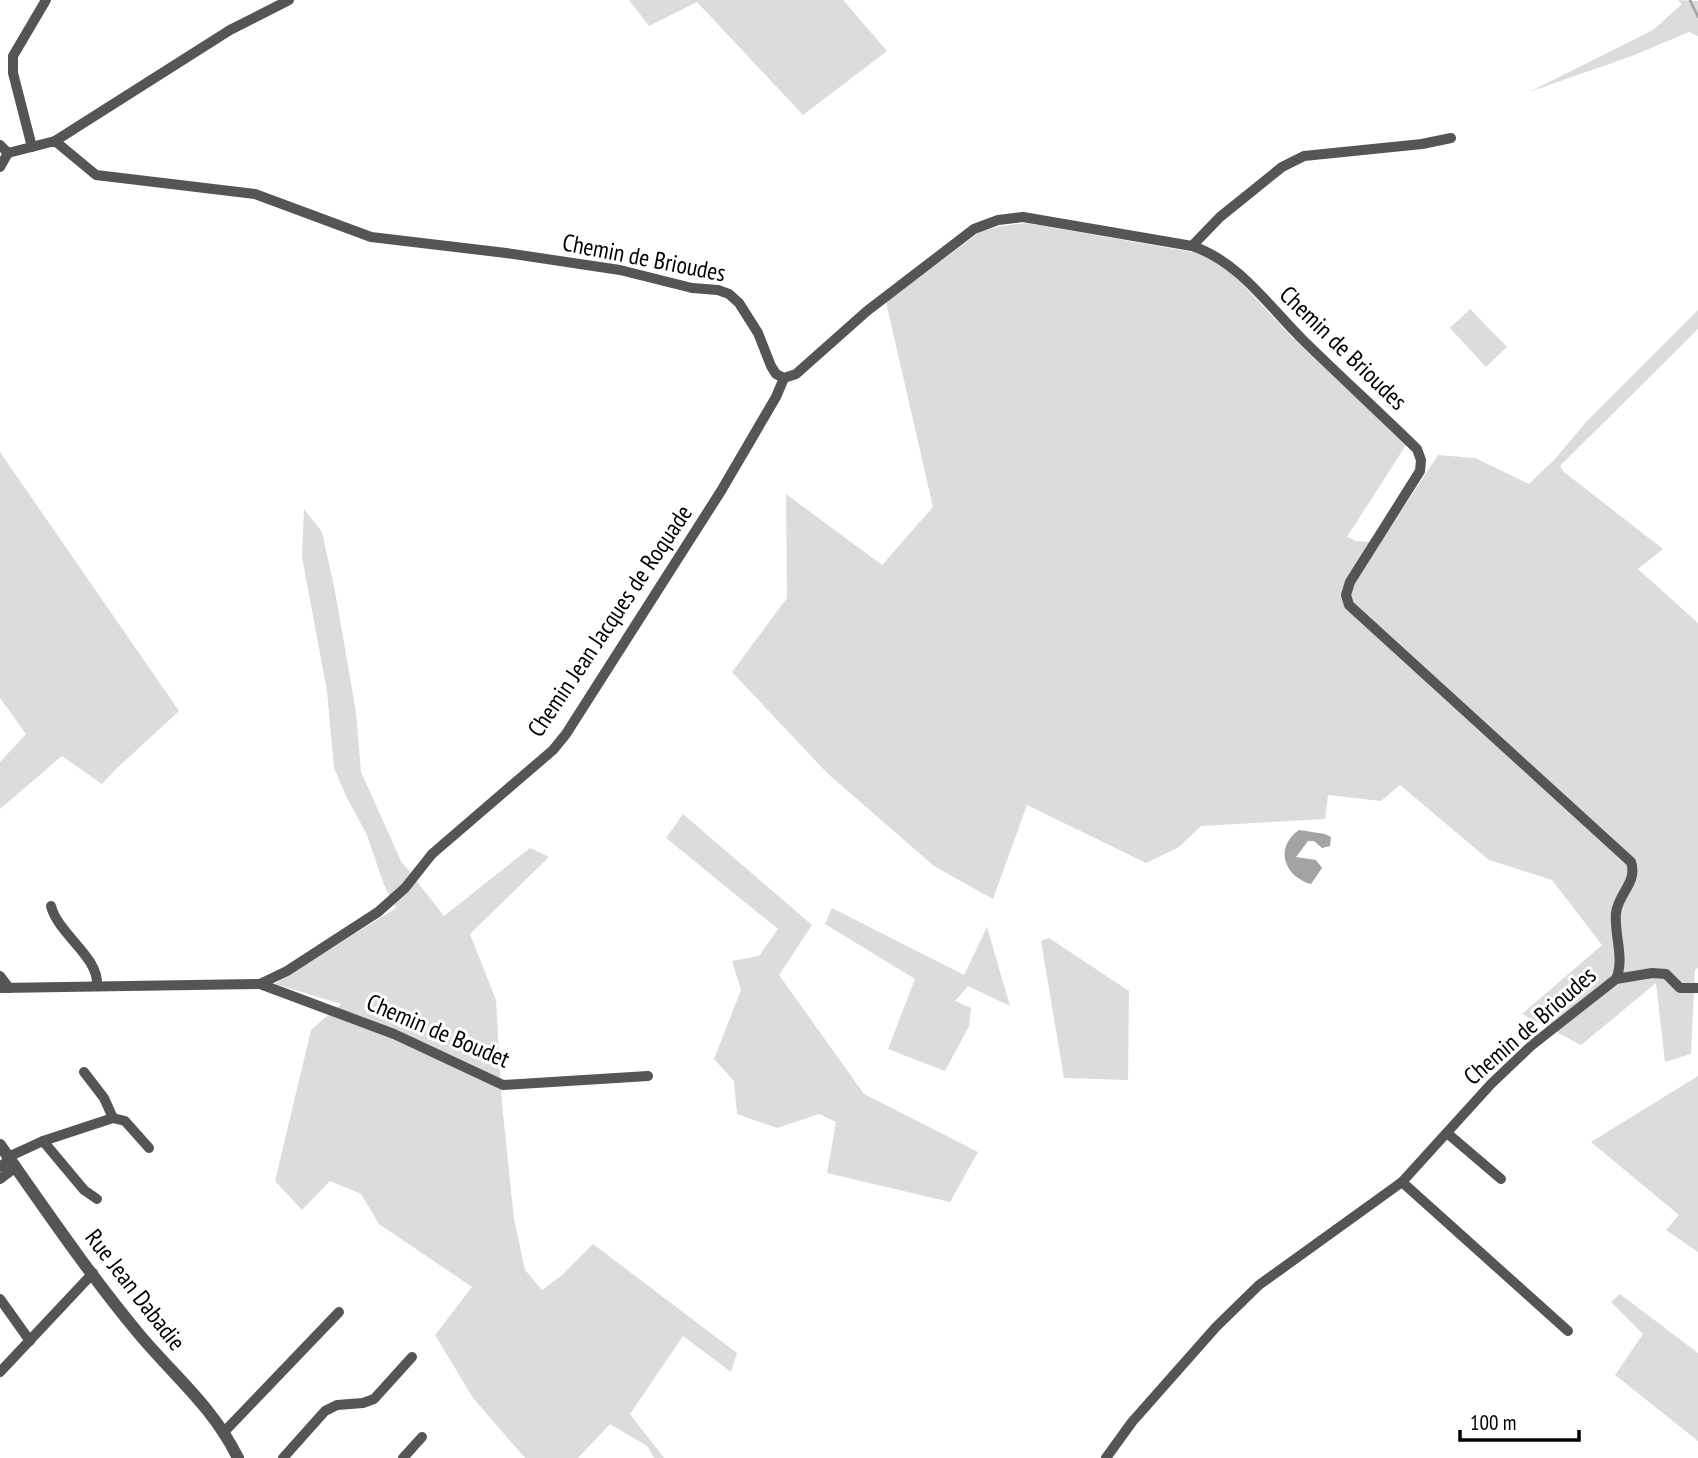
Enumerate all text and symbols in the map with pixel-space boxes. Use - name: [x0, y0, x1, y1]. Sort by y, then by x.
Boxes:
- street label: Chemin de Brioudes: [560, 226, 728, 289]
- street label: Chemin de Brioudes: [1273, 279, 1414, 416]
- street label: Chemin Jean Jacques de Roquade: [520, 499, 699, 743]
- street label: Chemin de Brioudes: [1457, 960, 1602, 1092]
- street label: Chemin de Boudet: [362, 987, 515, 1075]
- street label: Rue Jean Dabadie: [78, 1223, 192, 1357]
- scale bar: [1460, 1398, 1579, 1442]
- text: 100 m: [1470, 1409, 1516, 1436]

